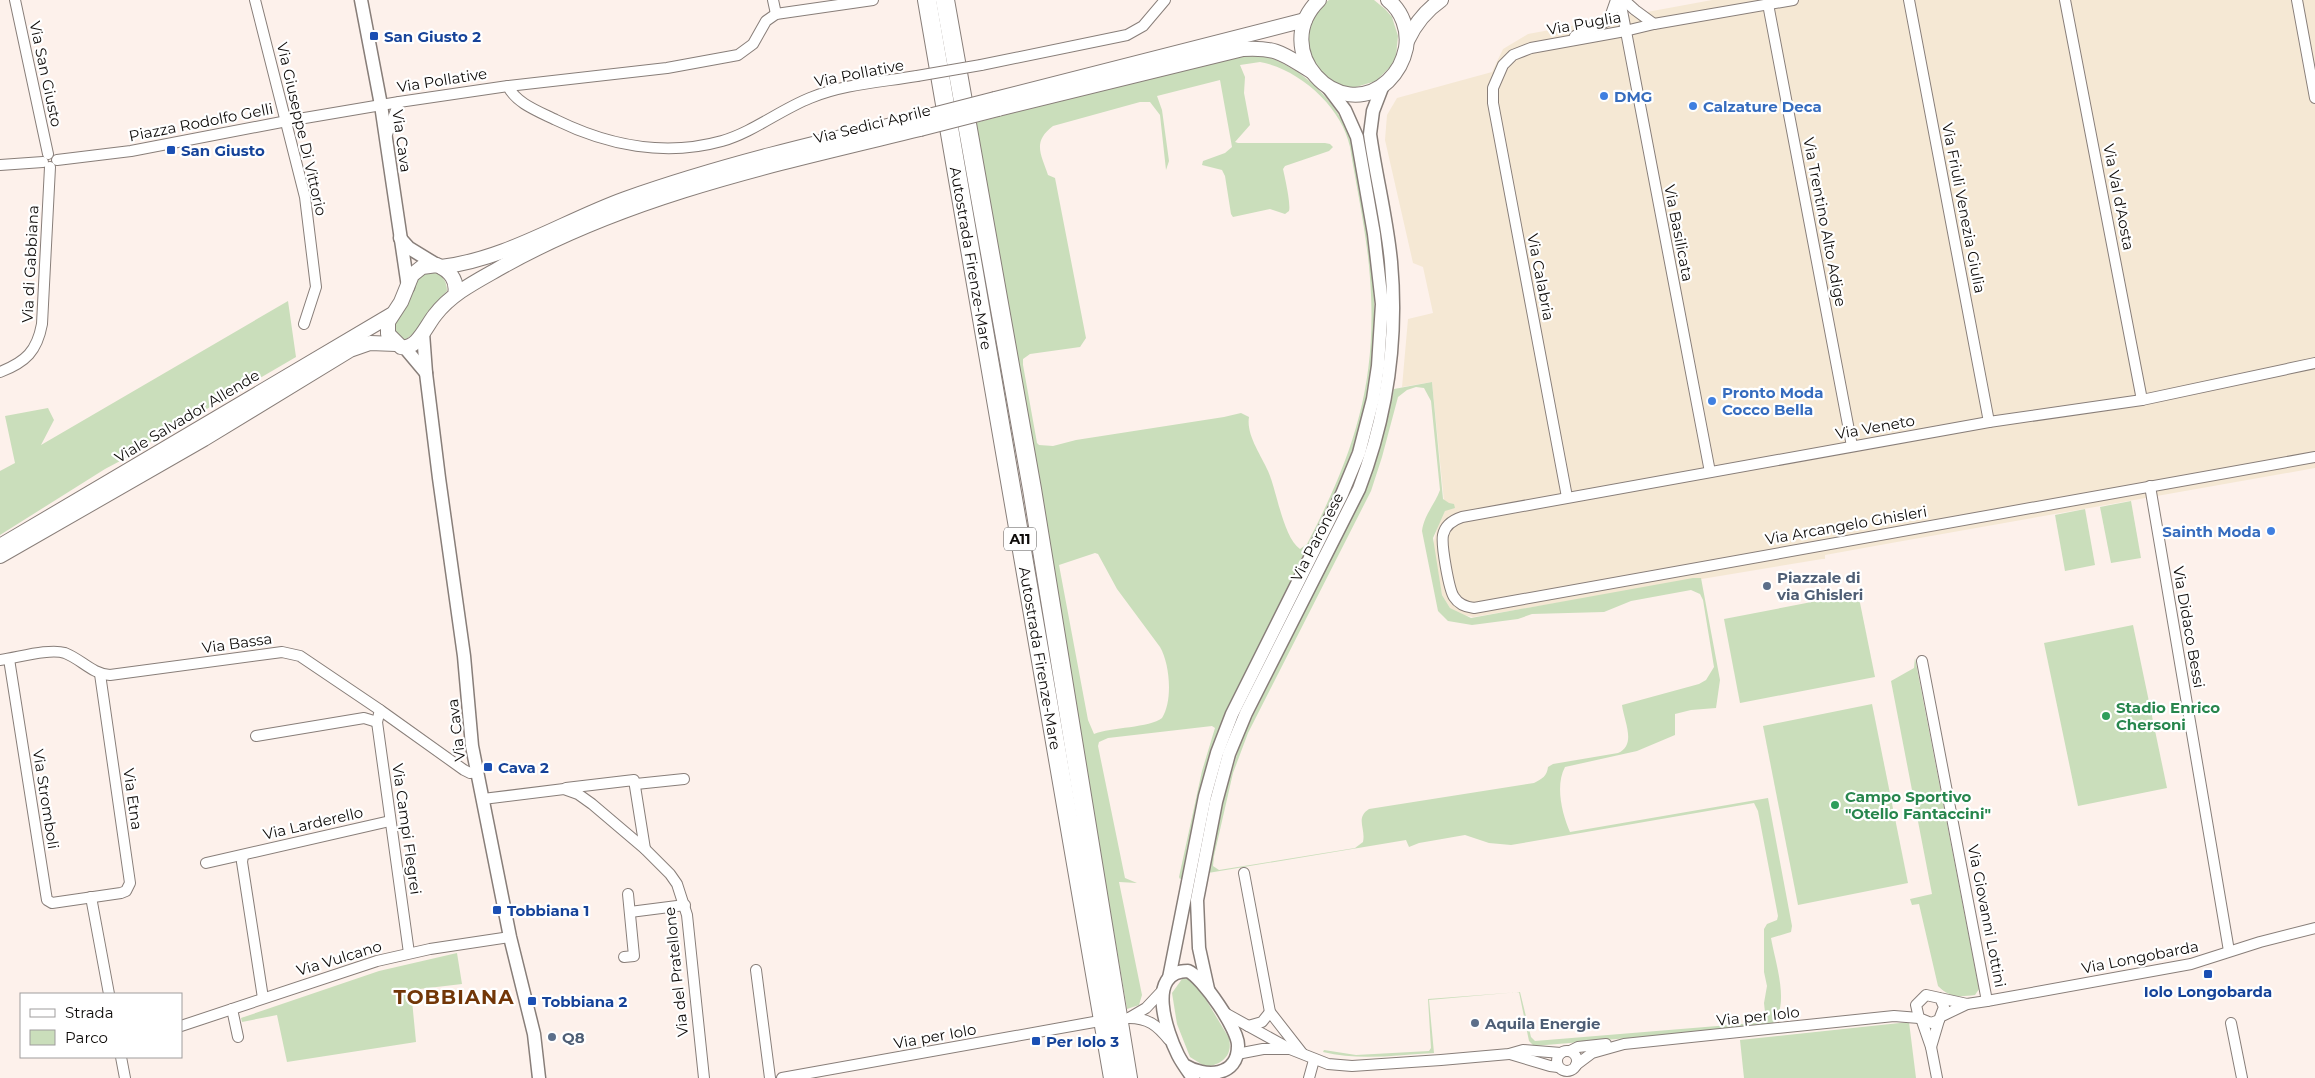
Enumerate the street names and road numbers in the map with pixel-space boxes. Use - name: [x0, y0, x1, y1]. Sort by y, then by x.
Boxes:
- street label: Via Puglia: [1545, 7, 1623, 39]
- street label: Via San Giusto: [26, 19, 66, 129]
- street label: Via Giuseppe Di Vittorio: [273, 40, 331, 218]
- street label: Via Pollative: [813, 55, 905, 91]
- street label: Via Pollative: [396, 63, 488, 97]
- street label: Piazza Rodolfo Gelli: [127, 99, 275, 145]
- street label: Via Sedici Aprile: [812, 100, 932, 148]
- street label: Via Cava: [388, 109, 416, 173]
- street label: Via Friuli Venezia Giulia: [1938, 121, 1990, 295]
- street label: Via Trentino Alto Adige: [1799, 136, 1851, 308]
- street label: Via Val d'Aosta: [2099, 142, 2139, 252]
- street label: Autostrada Firenze-Mare: [946, 165, 997, 351]
- street label: Via Basilicata: [1660, 183, 1698, 283]
- street label: Via di Gabbiana: [17, 205, 43, 323]
- street label: Via Calabria: [1523, 232, 1559, 322]
- street label: Viale Salvador Allende: [111, 365, 263, 467]
- street label: Via Veneto: [1834, 411, 1916, 443]
- street label: Via Paronese: [1286, 489, 1348, 585]
- street label: Via Arcangelo Ghisleri: [1764, 501, 1928, 549]
- road number: A11: [1004, 528, 1036, 550]
- street label: Autostrada Firenze-Mare: [1015, 565, 1066, 751]
- street label: Via Didaco Bessi: [2169, 565, 2209, 689]
- street label: Via Bassa: [201, 629, 273, 657]
- street label: Via Cava: [443, 698, 469, 762]
- street label: Via Stromboli: [29, 748, 63, 850]
- street label: Via Campi Flegrei: [388, 762, 426, 896]
- street label: Via Etna: [119, 767, 147, 831]
- street label: Via Larderello: [261, 802, 365, 844]
- street label: Via Giovanni Lottini: [1964, 843, 2010, 989]
- street label: Via del Pratellone: [660, 906, 692, 1038]
- street label: Via Vulcano: [294, 936, 384, 980]
- street label: Via Longobarda: [2080, 936, 2200, 978]
- street label: Via per Iolo: [1715, 1002, 1801, 1030]
- street label: Via per Iolo: [892, 1019, 978, 1053]

